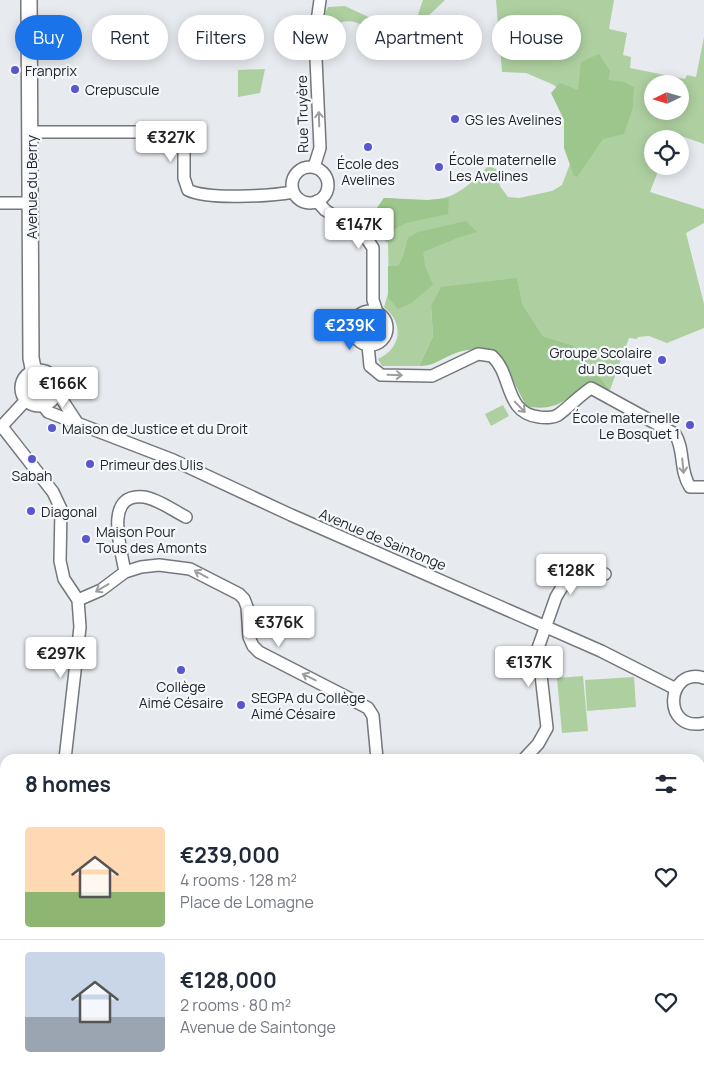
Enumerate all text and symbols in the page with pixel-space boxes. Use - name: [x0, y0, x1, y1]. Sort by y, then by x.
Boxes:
- chip: Buy: [15, 15, 82, 60]
- chip: Rent: [92, 15, 168, 60]
- chip: Filters: [178, 15, 264, 60]
- chip: New: [274, 15, 346, 60]
- chip: Apartment: [356, 15, 482, 60]
- chip: House: [492, 15, 581, 60]
- place label: Franprix: [25, 61, 78, 80]
- marker: Franprix: [9, 64, 21, 76]
- street label: Rue Truyère: [292, 75, 312, 153]
- north arrow: [644, 75, 689, 120]
- map controls: [644, 75, 689, 175]
- place label: Crepuscule: [85, 80, 159, 99]
- marker: Crepuscule: [69, 83, 81, 95]
- place label: GS les Avelines: [465, 110, 562, 129]
- one-way arrow: [314, 111, 324, 128]
- marker: GS les Avelines: [449, 113, 461, 125]
- pin: €327K: [136, 120, 206, 163]
- text: €327K: [147, 126, 195, 148]
- button: locate: [644, 130, 689, 175]
- street label: Avenue du Berry: [22, 134, 41, 239]
- marker: École des Avelines: [362, 141, 374, 153]
- place label: École maternelle Les Avelines: [449, 150, 556, 185]
- place label: École des Avelines: [337, 154, 399, 189]
- marker: École maternelle Les Avelines: [433, 161, 445, 173]
- pin: €147K: [324, 208, 394, 250]
- text: €147K: [336, 213, 382, 235]
- pin: €239K: [315, 308, 385, 351]
- text: €239K: [325, 314, 375, 336]
- place label: Groupe Scolaire du Bosquet: [549, 343, 652, 378]
- marker: Groupe Scolaire du Bosquet: [656, 354, 668, 366]
- pin: €166K: [28, 366, 98, 409]
- one-way arrow: [386, 370, 403, 380]
- text: €166K: [39, 372, 87, 394]
- one-way arrow: [514, 401, 526, 414]
- place label: École maternelle Le Bosquet 1: [573, 408, 680, 443]
- place label: Maison de Justice et du Droit: [62, 419, 248, 438]
- marker: École maternelle Le Bosquet 1: [684, 419, 696, 431]
- marker: Maison de Justice et du Droit: [46, 422, 58, 434]
- marker: Sabah: [26, 453, 38, 465]
- place label: Primeur des Ulis: [100, 455, 203, 474]
- marker: Primeur des Ulis: [84, 458, 96, 470]
- one-way arrow: [678, 458, 688, 474]
- place label: Sabah: [12, 466, 52, 485]
- place label: Diagonal: [41, 502, 97, 521]
- street label: Avenue de Saintonge: [317, 504, 449, 574]
- marker: Diagonal: [25, 505, 37, 517]
- place label: Maison Pour Tous des Amonts: [96, 522, 207, 557]
- marker: Maison Pour Tous des Amonts: [80, 533, 92, 545]
- pin: €128K: [536, 554, 606, 596]
- text: €128K: [547, 559, 595, 581]
- one-way arrow: [194, 569, 209, 579]
- one-way arrow: [96, 583, 110, 593]
- pin: €376K: [244, 606, 314, 648]
- text: €376K: [254, 611, 304, 633]
- pin: €297K: [26, 636, 96, 679]
- text: €297K: [36, 642, 86, 664]
- pin: €137K: [494, 646, 564, 688]
- text: €137K: [506, 651, 552, 673]
- marker: Collège Aimé Césaire: [175, 664, 187, 676]
- one-way arrow: [302, 672, 317, 682]
- place label: Collège Aimé Césaire: [139, 677, 223, 712]
- place label: SEGPA du Collège Aimé Césaire: [251, 688, 365, 723]
- marker: SEGPA du Collège Aimé Césaire: [235, 699, 247, 711]
- text: 8 homes: [25, 770, 111, 798]
- icon: filters: [652, 770, 680, 798]
- text: €239,000: [180, 841, 280, 869]
- icon: home: [65, 847, 125, 907]
- icon: heart: [652, 863, 680, 891]
- text: 4 rooms · 128 m²: [180, 869, 297, 891]
- text: Place de Lomagne: [180, 891, 314, 913]
- text: €128,000: [180, 966, 277, 994]
- icon: home: [65, 972, 125, 1032]
- icon: heart: [652, 988, 680, 1016]
- text: 2 rooms · 80 m²: [180, 994, 291, 1016]
- text: Avenue de Saintonge: [180, 1016, 336, 1038]

